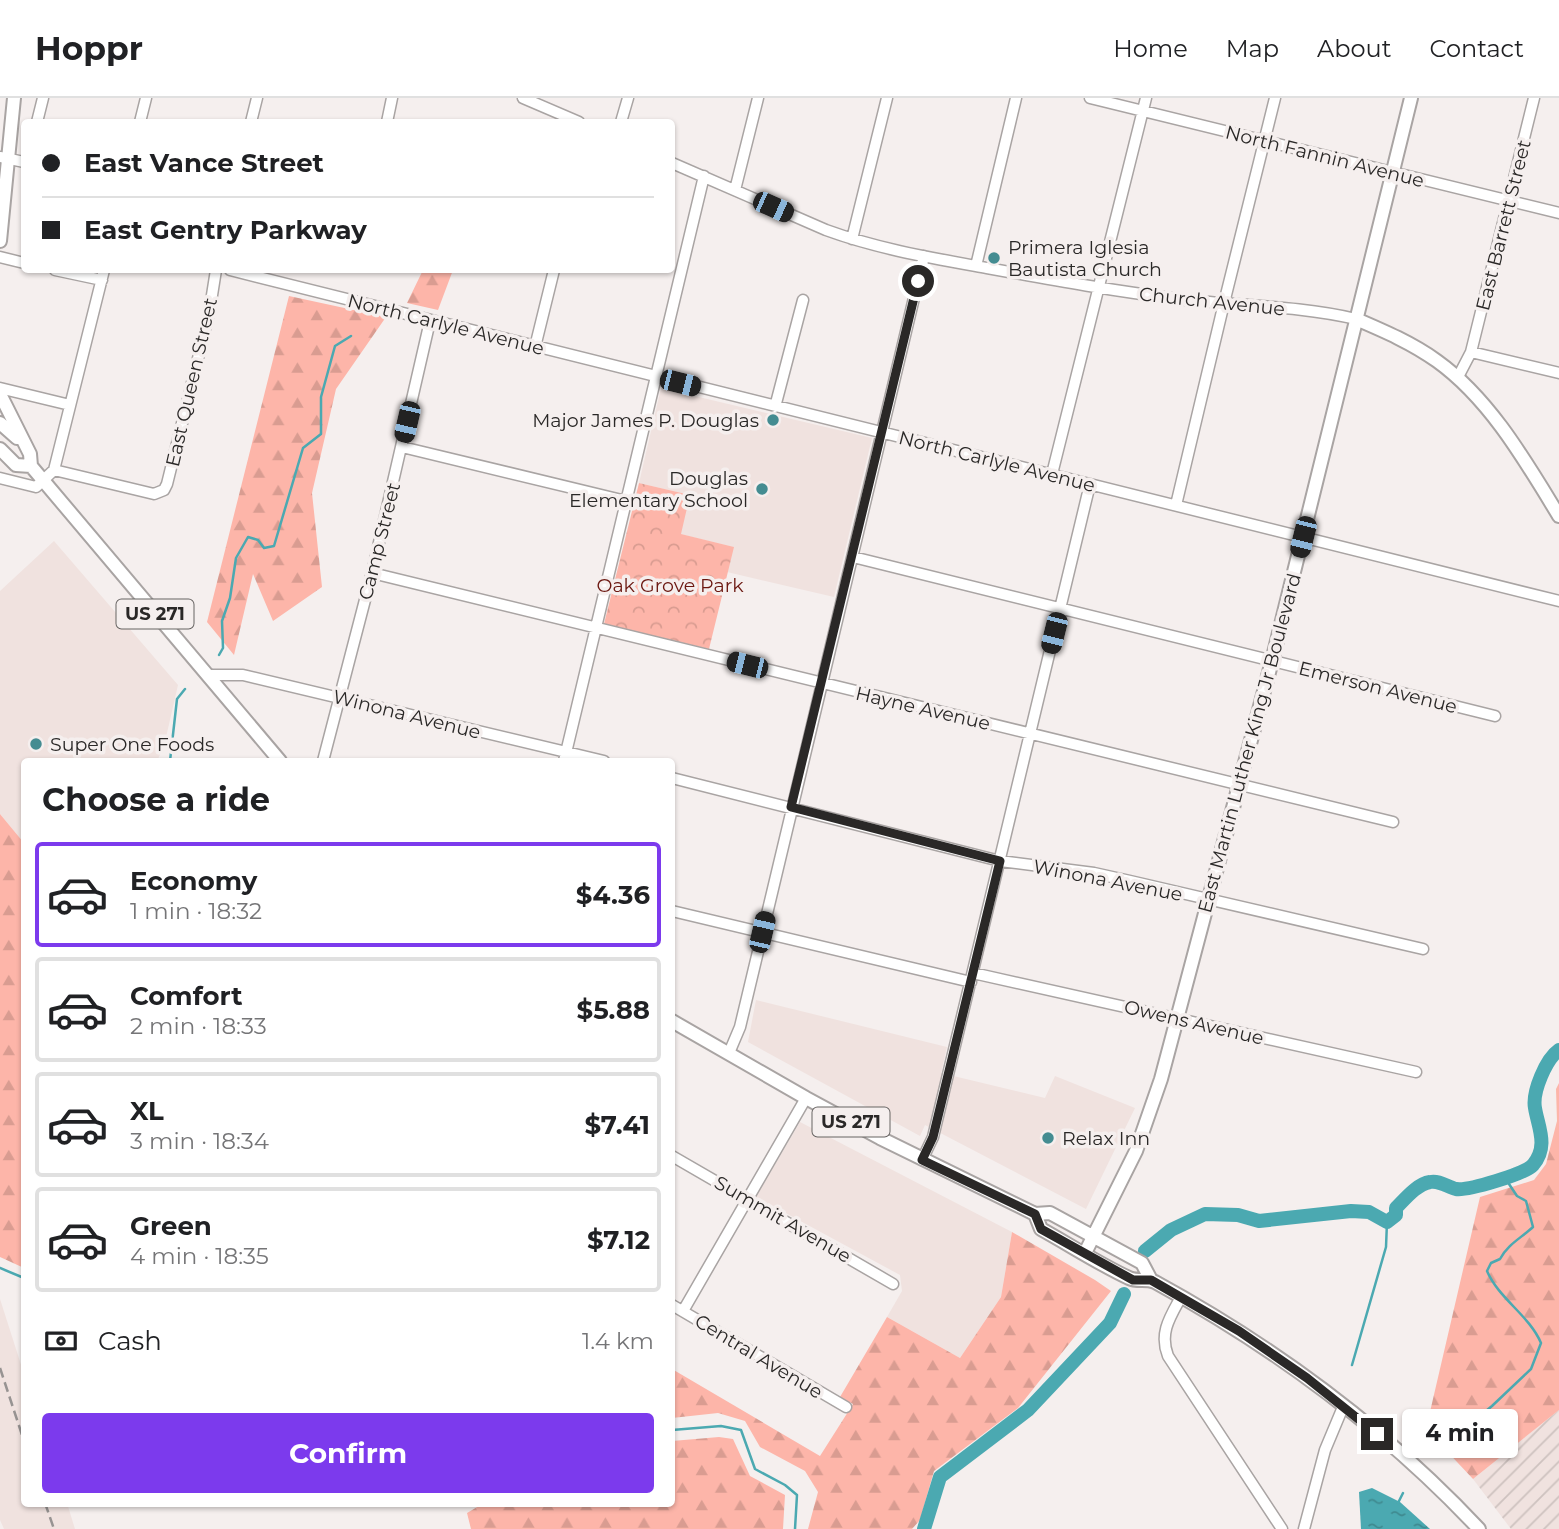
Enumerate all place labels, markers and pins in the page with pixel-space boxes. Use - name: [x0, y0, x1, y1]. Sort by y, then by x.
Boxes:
- place label: Primera Iglesia Bautista Church: [1008, 236, 1162, 281]
- marker: Primera Iglesia Bautista Church: [986, 250, 1002, 266]
- place label: Major James P. Douglas: [532, 409, 759, 432]
- marker: Major James P. Douglas: [765, 412, 781, 428]
- place label: Douglas Elementary School: [569, 467, 748, 512]
- marker: Douglas Elementary School: [754, 481, 770, 497]
- place label: Super One Foods: [50, 733, 214, 756]
- marker: Super One Foods: [28, 736, 44, 752]
- place label: Relax Inn: [1062, 1127, 1150, 1150]
- marker: Relax Inn: [1040, 1130, 1056, 1146]

